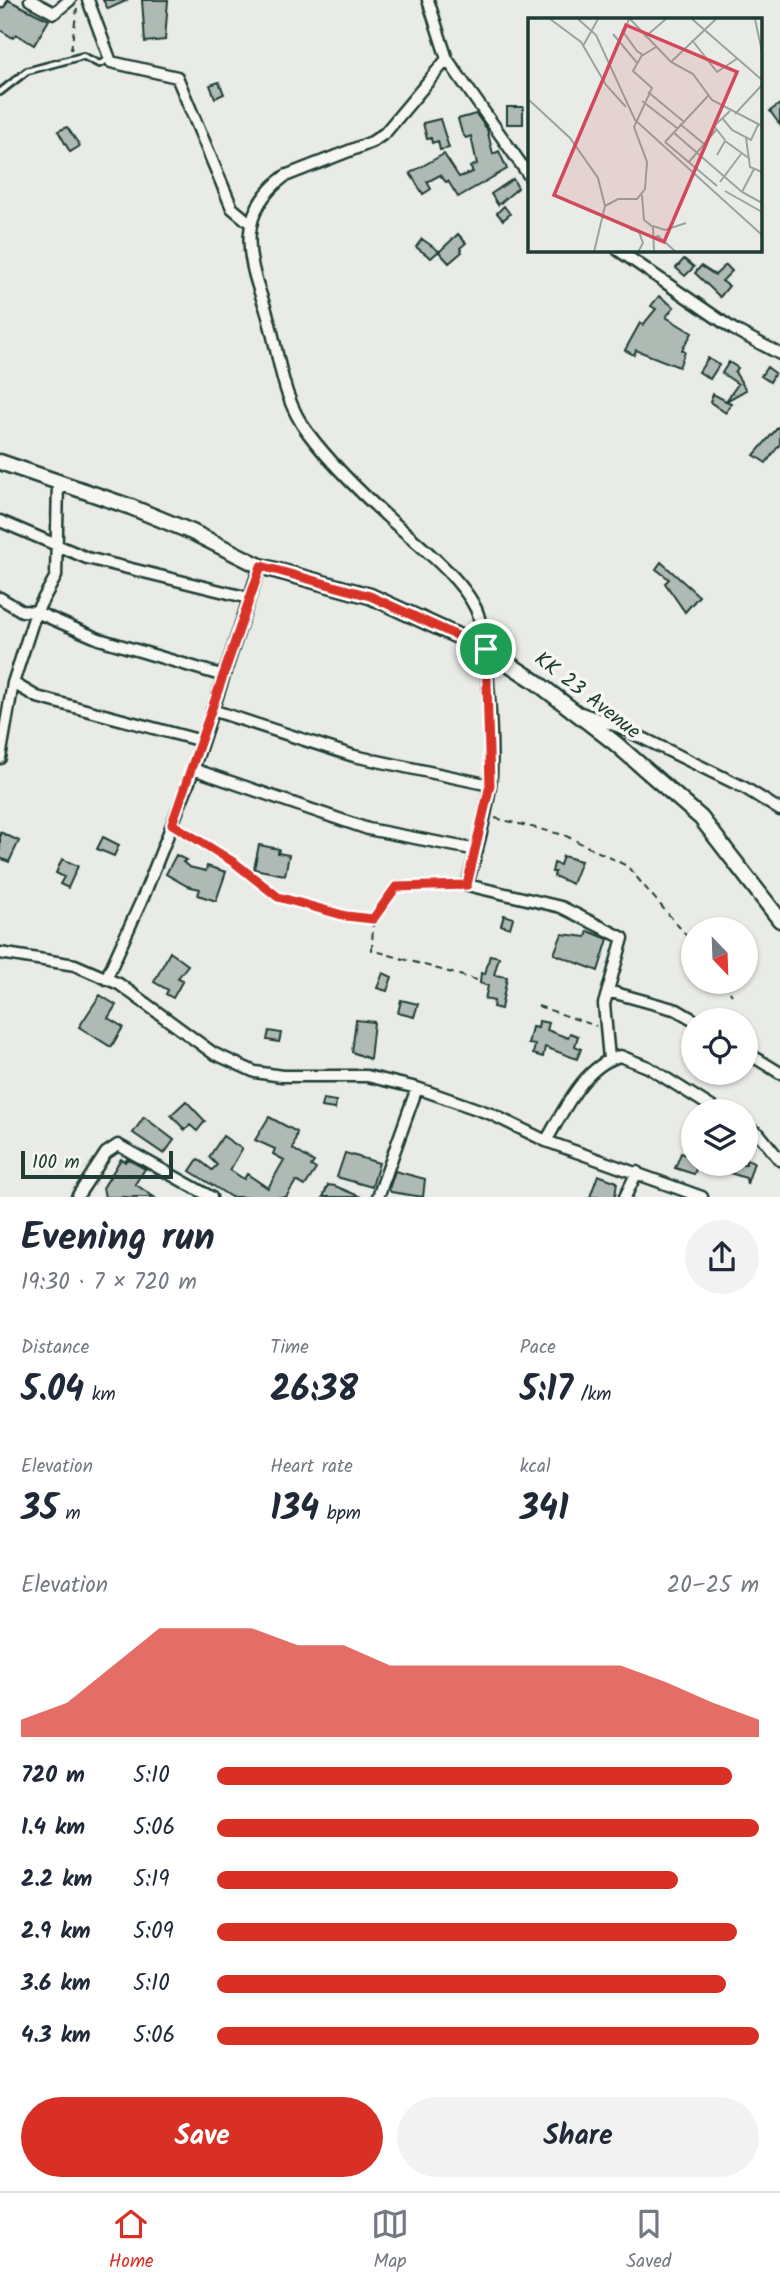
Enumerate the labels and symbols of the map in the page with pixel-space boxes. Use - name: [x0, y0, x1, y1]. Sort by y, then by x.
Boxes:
- inset map: [528, 18, 762, 252]
- pin: [456, 619, 516, 679]
- street label: KK 23 Avenue: [527, 644, 648, 749]
- north arrow: [681, 917, 758, 994]
- scale bar: [21, 1148, 173, 1180]

